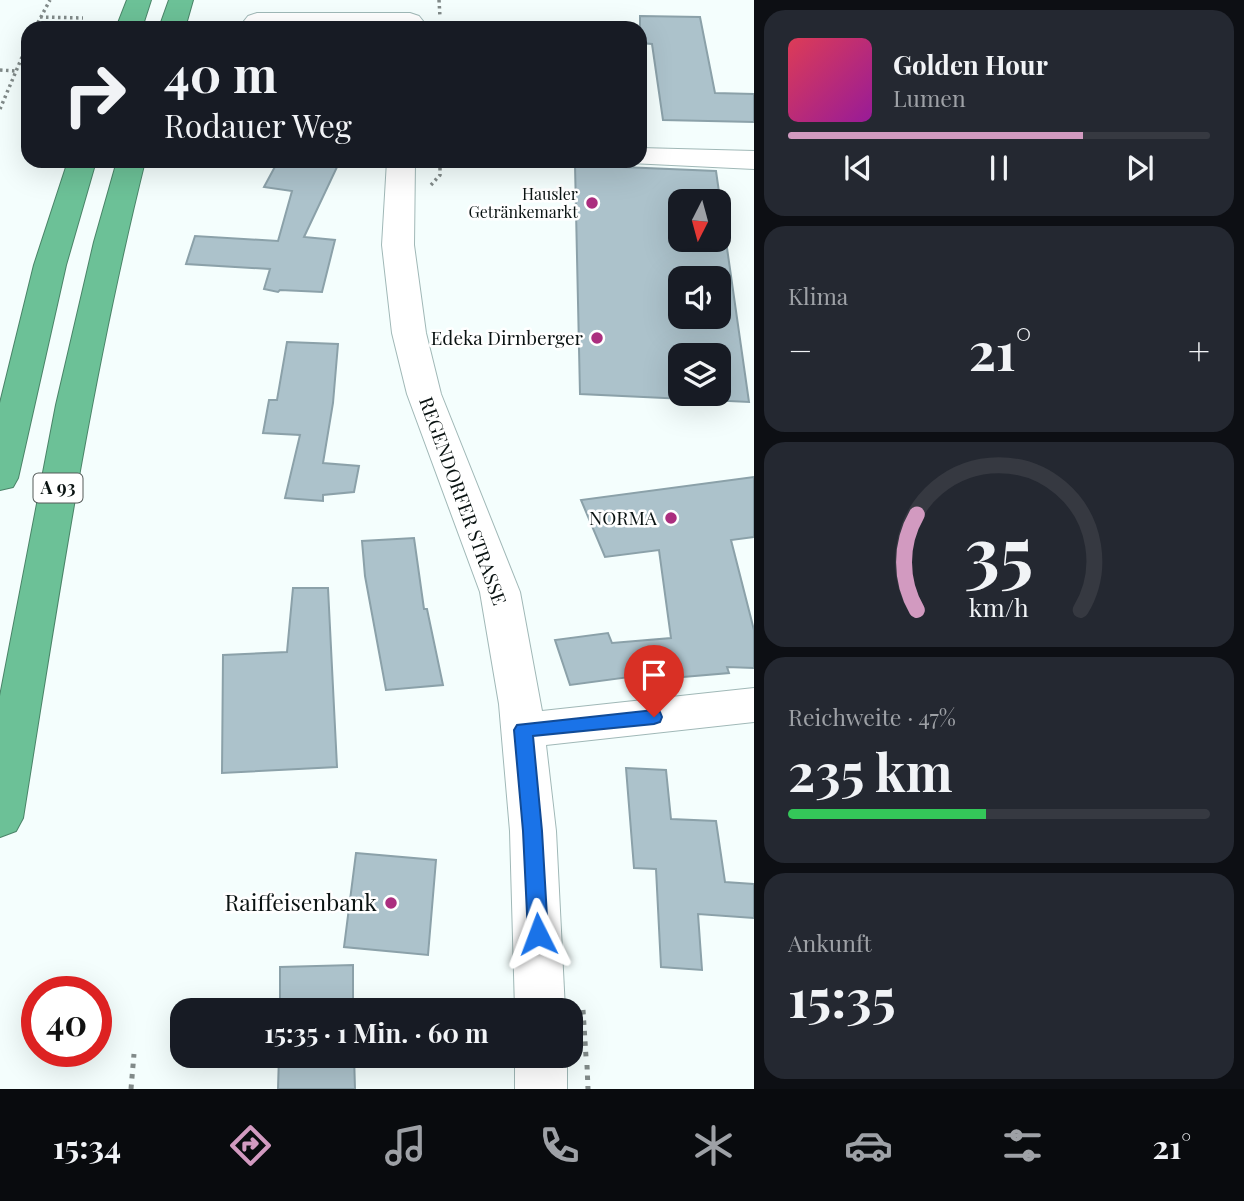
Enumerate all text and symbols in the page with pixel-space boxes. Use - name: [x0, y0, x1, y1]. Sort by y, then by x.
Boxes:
- text: 40 m: [164, 40, 277, 105]
- text: Golden Hour: [893, 47, 1048, 82]
- icon: right: [49, 49, 140, 140]
- text: Lumen: [893, 82, 966, 113]
- text: Rodauer Weg: [164, 103, 352, 146]
- icon: previous: [839, 149, 877, 187]
- icon: pause: [980, 149, 1018, 187]
- icon: next: [1121, 149, 1159, 187]
- place label: Hausler Getränkemarkt: [468, 183, 578, 222]
- north arrow: [668, 189, 732, 252]
- map controls: [668, 189, 731, 406]
- marker: Hausler Getränkemarkt: [584, 195, 600, 211]
- button: sound: [668, 266, 731, 329]
- text: Klima: [788, 280, 848, 311]
- text: 21°: [969, 315, 1032, 384]
- place label: Edeka Dirnberger: [431, 324, 584, 350]
- text: −: [788, 324, 813, 375]
- text: +: [1188, 324, 1210, 375]
- marker: Edeka Dirnberger: [589, 330, 605, 346]
- button: layers: [668, 343, 731, 406]
- street label: REGENDORFER STRASSE: [414, 393, 514, 608]
- road number: A 93: [34, 474, 82, 502]
- text: 35: [965, 502, 1033, 599]
- place label: NORMA: [589, 504, 658, 530]
- marker: NORMA: [663, 510, 679, 526]
- text: km/h: [969, 590, 1029, 623]
- pin: [624, 645, 684, 717]
- icon: arrive: [635, 656, 673, 694]
- text: Reichweite · 47%: [788, 701, 956, 732]
- text: 235 km: [788, 736, 953, 805]
- place label: Raiffeisenbank: [224, 886, 377, 917]
- marker: Raiffeisenbank: [383, 895, 399, 911]
- position arrow: [501, 897, 575, 971]
- text: Ankunft: [788, 927, 872, 958]
- text: 15:35: [788, 962, 896, 1031]
- speed limit sign: 40: [21, 976, 112, 1067]
- text: 15:35 · 1 Min. · 60 m: [264, 1015, 489, 1050]
- icon: directions: [226, 1121, 275, 1170]
- icon: music: [381, 1121, 430, 1170]
- icon: phone: [535, 1121, 584, 1170]
- icon: climate: [689, 1121, 738, 1170]
- icon: car: [844, 1121, 893, 1170]
- icon: filters: [998, 1121, 1047, 1170]
- text: 15:34: [53, 1124, 121, 1167]
- text: 21°: [1152, 1124, 1191, 1167]

